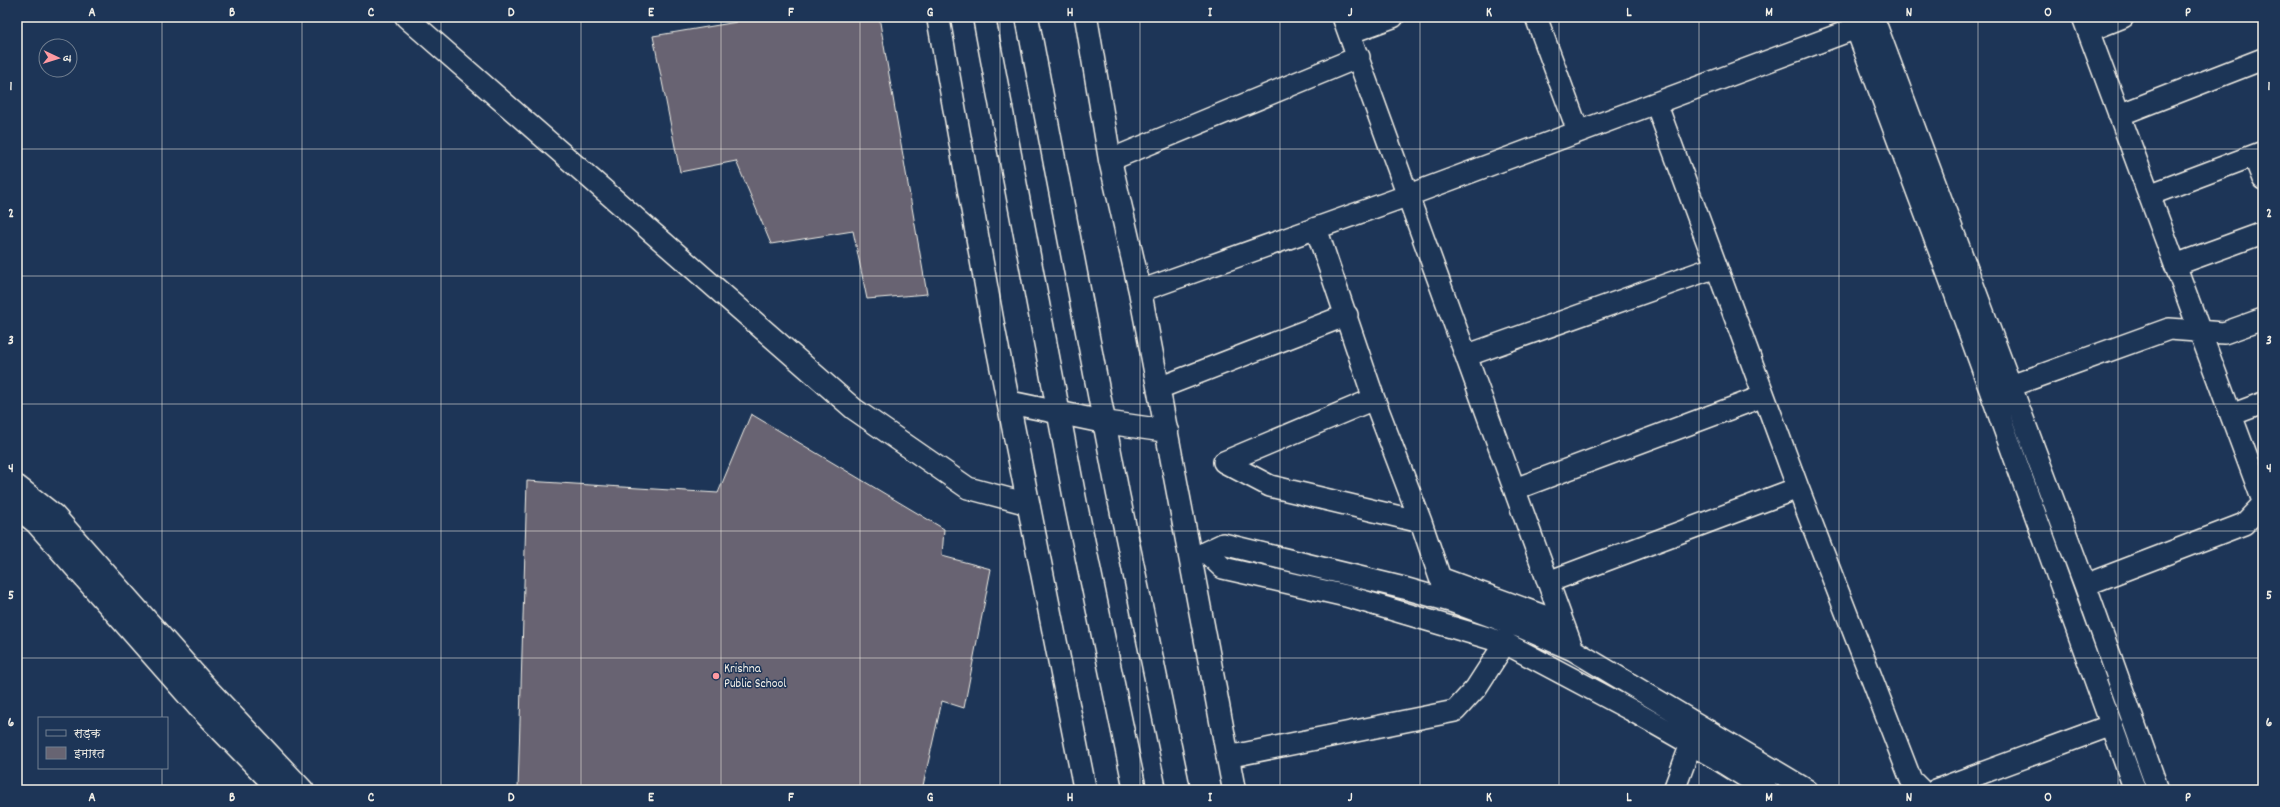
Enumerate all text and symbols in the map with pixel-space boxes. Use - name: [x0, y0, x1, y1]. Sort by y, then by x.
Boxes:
- text: A: [88, 4, 96, 23]
- text: B: [229, 4, 235, 23]
- text: C: [368, 4, 375, 23]
- text: D: [508, 4, 515, 23]
- text: E: [648, 4, 655, 23]
- text: F: [788, 4, 794, 23]
- text: G: [927, 4, 934, 23]
- text: H: [1067, 4, 1074, 23]
- text: I: [1208, 4, 1213, 23]
- text: J: [1348, 4, 1353, 23]
- text: K: [1486, 4, 1492, 23]
- text: L: [1626, 4, 1632, 23]
- text: M: [1765, 4, 1773, 23]
- text: N: [1906, 4, 1912, 23]
- text: O: [2044, 4, 2052, 23]
- text: P: [2185, 4, 2191, 23]
- north arrow: [38, 38, 78, 78]
- text: उ: [58, 54, 74, 63]
- text: 1: [10, 78, 13, 97]
- text: 1: [2268, 78, 2271, 97]
- text: 2: [8, 205, 14, 224]
- text: 2: [2266, 205, 2272, 224]
- text: 3: [8, 332, 14, 351]
- text: 3: [2266, 332, 2272, 351]
- text: 4: [8, 460, 14, 479]
- text: 4: [2266, 460, 2272, 479]
- text: 5: [8, 587, 14, 606]
- text: 5: [2266, 587, 2272, 606]
- place label: Krishna Public School: [724, 660, 786, 694]
- marker: Krishna Public School: [711, 671, 721, 681]
- text: 6: [8, 714, 15, 733]
- text: 6: [2266, 714, 2273, 733]
- legend: [38, 717, 168, 769]
- text: सड़क: [73, 726, 102, 743]
- text: इमारत: [73, 746, 105, 763]
- text: A: [88, 789, 96, 807]
- text: B: [229, 789, 235, 807]
- text: C: [368, 789, 375, 807]
- text: D: [508, 789, 515, 807]
- text: E: [648, 789, 655, 807]
- text: F: [788, 789, 794, 807]
- text: G: [927, 789, 934, 807]
- text: H: [1067, 789, 1074, 807]
- text: I: [1208, 789, 1213, 807]
- text: J: [1348, 789, 1353, 807]
- text: K: [1486, 789, 1492, 807]
- text: L: [1626, 789, 1632, 807]
- text: M: [1765, 789, 1773, 807]
- text: N: [1906, 789, 1912, 807]
- text: O: [2044, 789, 2052, 807]
- text: P: [2185, 789, 2191, 807]

